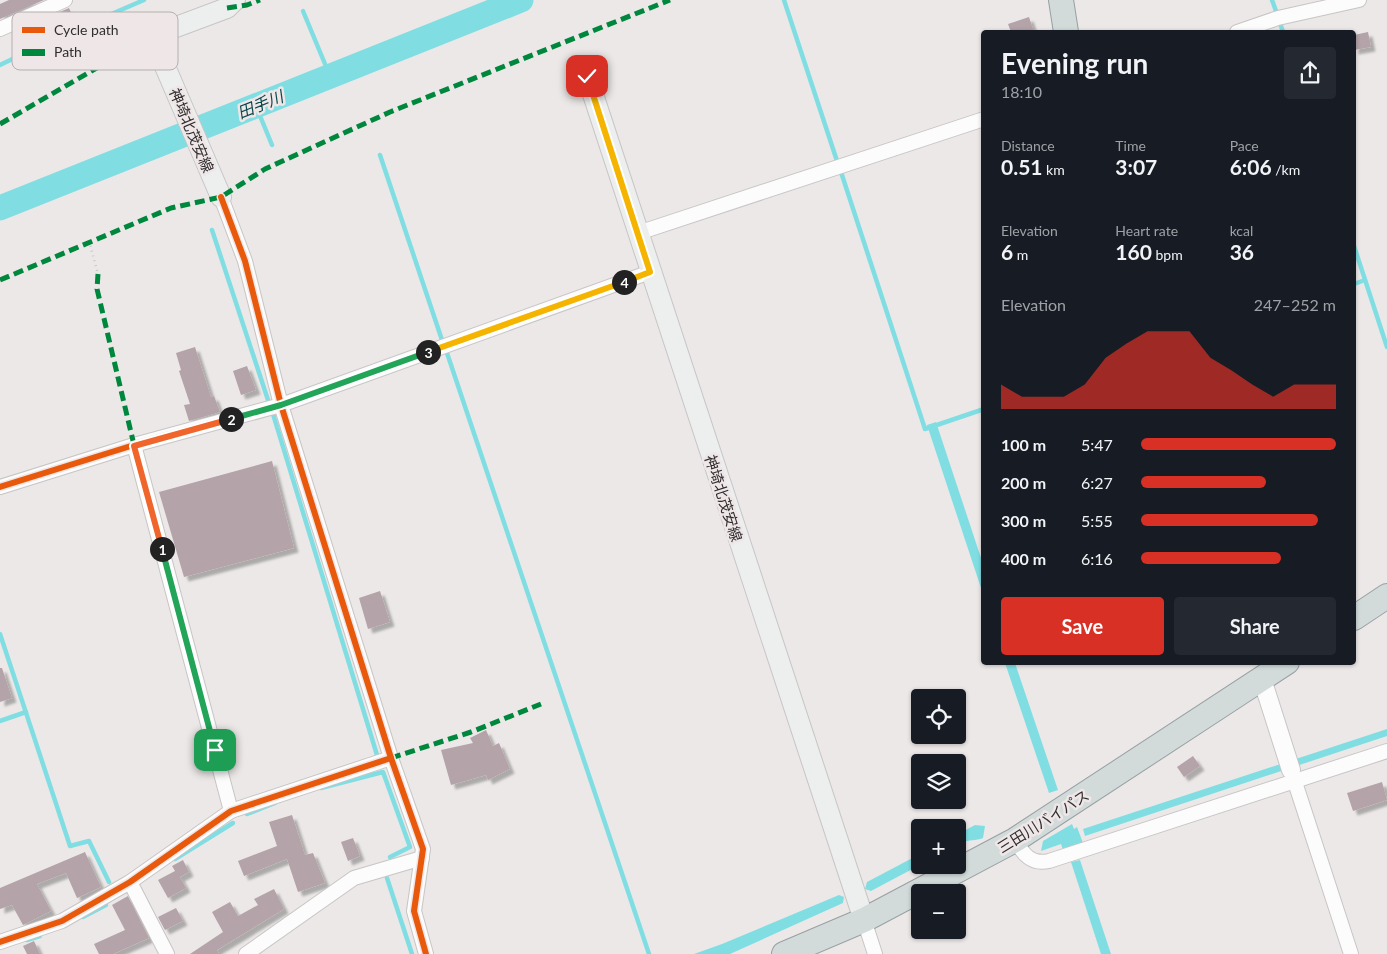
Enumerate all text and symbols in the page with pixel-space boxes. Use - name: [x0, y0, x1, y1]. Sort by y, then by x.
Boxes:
- legend: [12, 12, 178, 70]
- text: Cycle path: [54, 21, 119, 38]
- text: Path: [54, 43, 82, 60]
- text: Evening run: [1001, 46, 1148, 80]
- button: share: [1284, 47, 1336, 99]
- pin: [566, 55, 608, 97]
- icon: check: [573, 62, 601, 90]
- text: 18:10: [1001, 82, 1042, 101]
- street label: 神埼北茂安線: [166, 85, 218, 175]
- water label: 田手川: [234, 85, 288, 122]
- text: Distance: [1001, 137, 1055, 154]
- text: Time: [1115, 137, 1146, 154]
- text: Pace: [1230, 137, 1259, 154]
- text: 0.51: [1001, 154, 1043, 179]
- text: 3:07: [1115, 154, 1157, 179]
- text: 6:06: [1230, 154, 1272, 179]
- text: km: [1043, 161, 1065, 178]
- text: /km: [1272, 161, 1300, 178]
- text: Elevation: [1001, 222, 1058, 239]
- text: Heart rate: [1115, 222, 1178, 239]
- text: kcal: [1230, 222, 1253, 239]
- text: 6: [1001, 239, 1013, 264]
- text: 160: [1115, 239, 1152, 264]
- text: 36: [1230, 239, 1254, 264]
- text: m: [1013, 246, 1028, 263]
- text: bpm: [1152, 246, 1183, 263]
- pin: 4: [612, 270, 636, 294]
- text: 4: [620, 274, 629, 291]
- text: Elevation: [1001, 295, 1066, 314]
- text: 247–252 m: [1254, 295, 1336, 314]
- pin: 3: [416, 340, 440, 364]
- text: 3: [424, 344, 433, 361]
- pin: 2: [218, 406, 244, 432]
- text: 2: [227, 411, 236, 428]
- text: 100 m: [1001, 435, 1046, 454]
- text: 5:47: [1081, 435, 1113, 454]
- street label: 神埼北茂安線: [702, 452, 746, 544]
- text: 200 m: [1001, 473, 1046, 492]
- text: 6:27: [1081, 473, 1113, 492]
- text: 300 m: [1001, 511, 1046, 530]
- text: 5:55: [1081, 511, 1113, 530]
- pin: 1: [150, 536, 174, 562]
- text: 1: [158, 541, 167, 558]
- text: 400 m: [1001, 549, 1046, 568]
- text: 6:16: [1081, 549, 1113, 568]
- button: Save: [1001, 597, 1164, 655]
- button: Share: [1174, 597, 1336, 655]
- map controls: [911, 689, 966, 939]
- button: locate: [911, 689, 966, 744]
- pin: [194, 729, 236, 771]
- icon: arrive: [201, 736, 229, 764]
- button: layers: [911, 754, 966, 809]
- street label: 三田川バイパス: [994, 786, 1092, 856]
- button: +: [911, 819, 966, 874]
- button: −: [911, 884, 966, 939]

